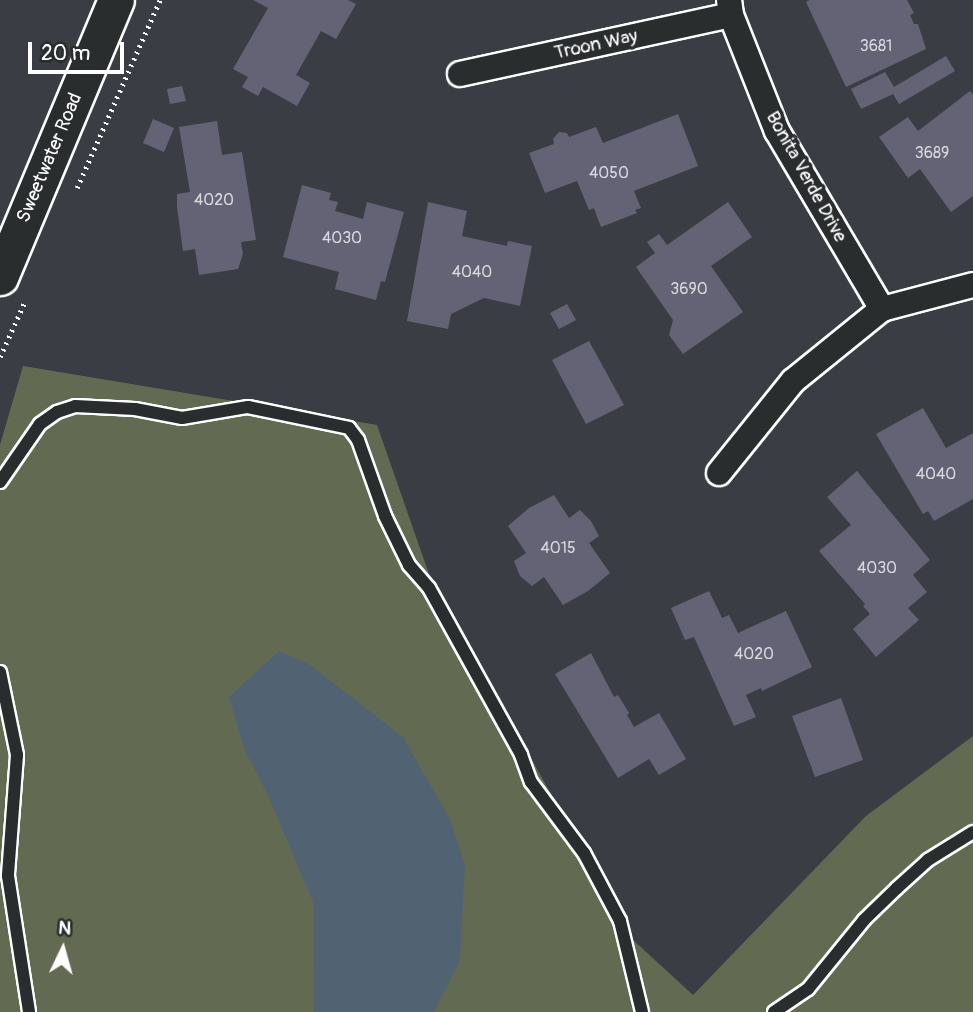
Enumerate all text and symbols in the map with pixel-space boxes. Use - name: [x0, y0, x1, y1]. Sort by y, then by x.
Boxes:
- street label: Troon Way: [552, 25, 640, 65]
- scale bar: [32, 28, 128, 72]
- house number: 3681: [860, 36, 892, 56]
- text: 20 m: [41, 40, 90, 67]
- street label: Sweetwater Road: [12, 90, 88, 226]
- street label: Bonita Verde Drive: [761, 108, 851, 246]
- house number: 3689: [915, 143, 949, 163]
- house number: 4050: [589, 163, 629, 183]
- house number: 4020: [194, 190, 234, 210]
- house number: 4030: [322, 228, 362, 248]
- house number: 4040: [452, 262, 492, 282]
- house number: 3690: [670, 279, 708, 299]
- house number: 4040: [916, 464, 956, 484]
- house number: 4015: [540, 538, 576, 558]
- house number: 4030: [857, 558, 897, 578]
- house number: 4020: [734, 644, 774, 664]
- north arrow: [28, 914, 98, 984]
- text: N: [57, 916, 72, 941]

